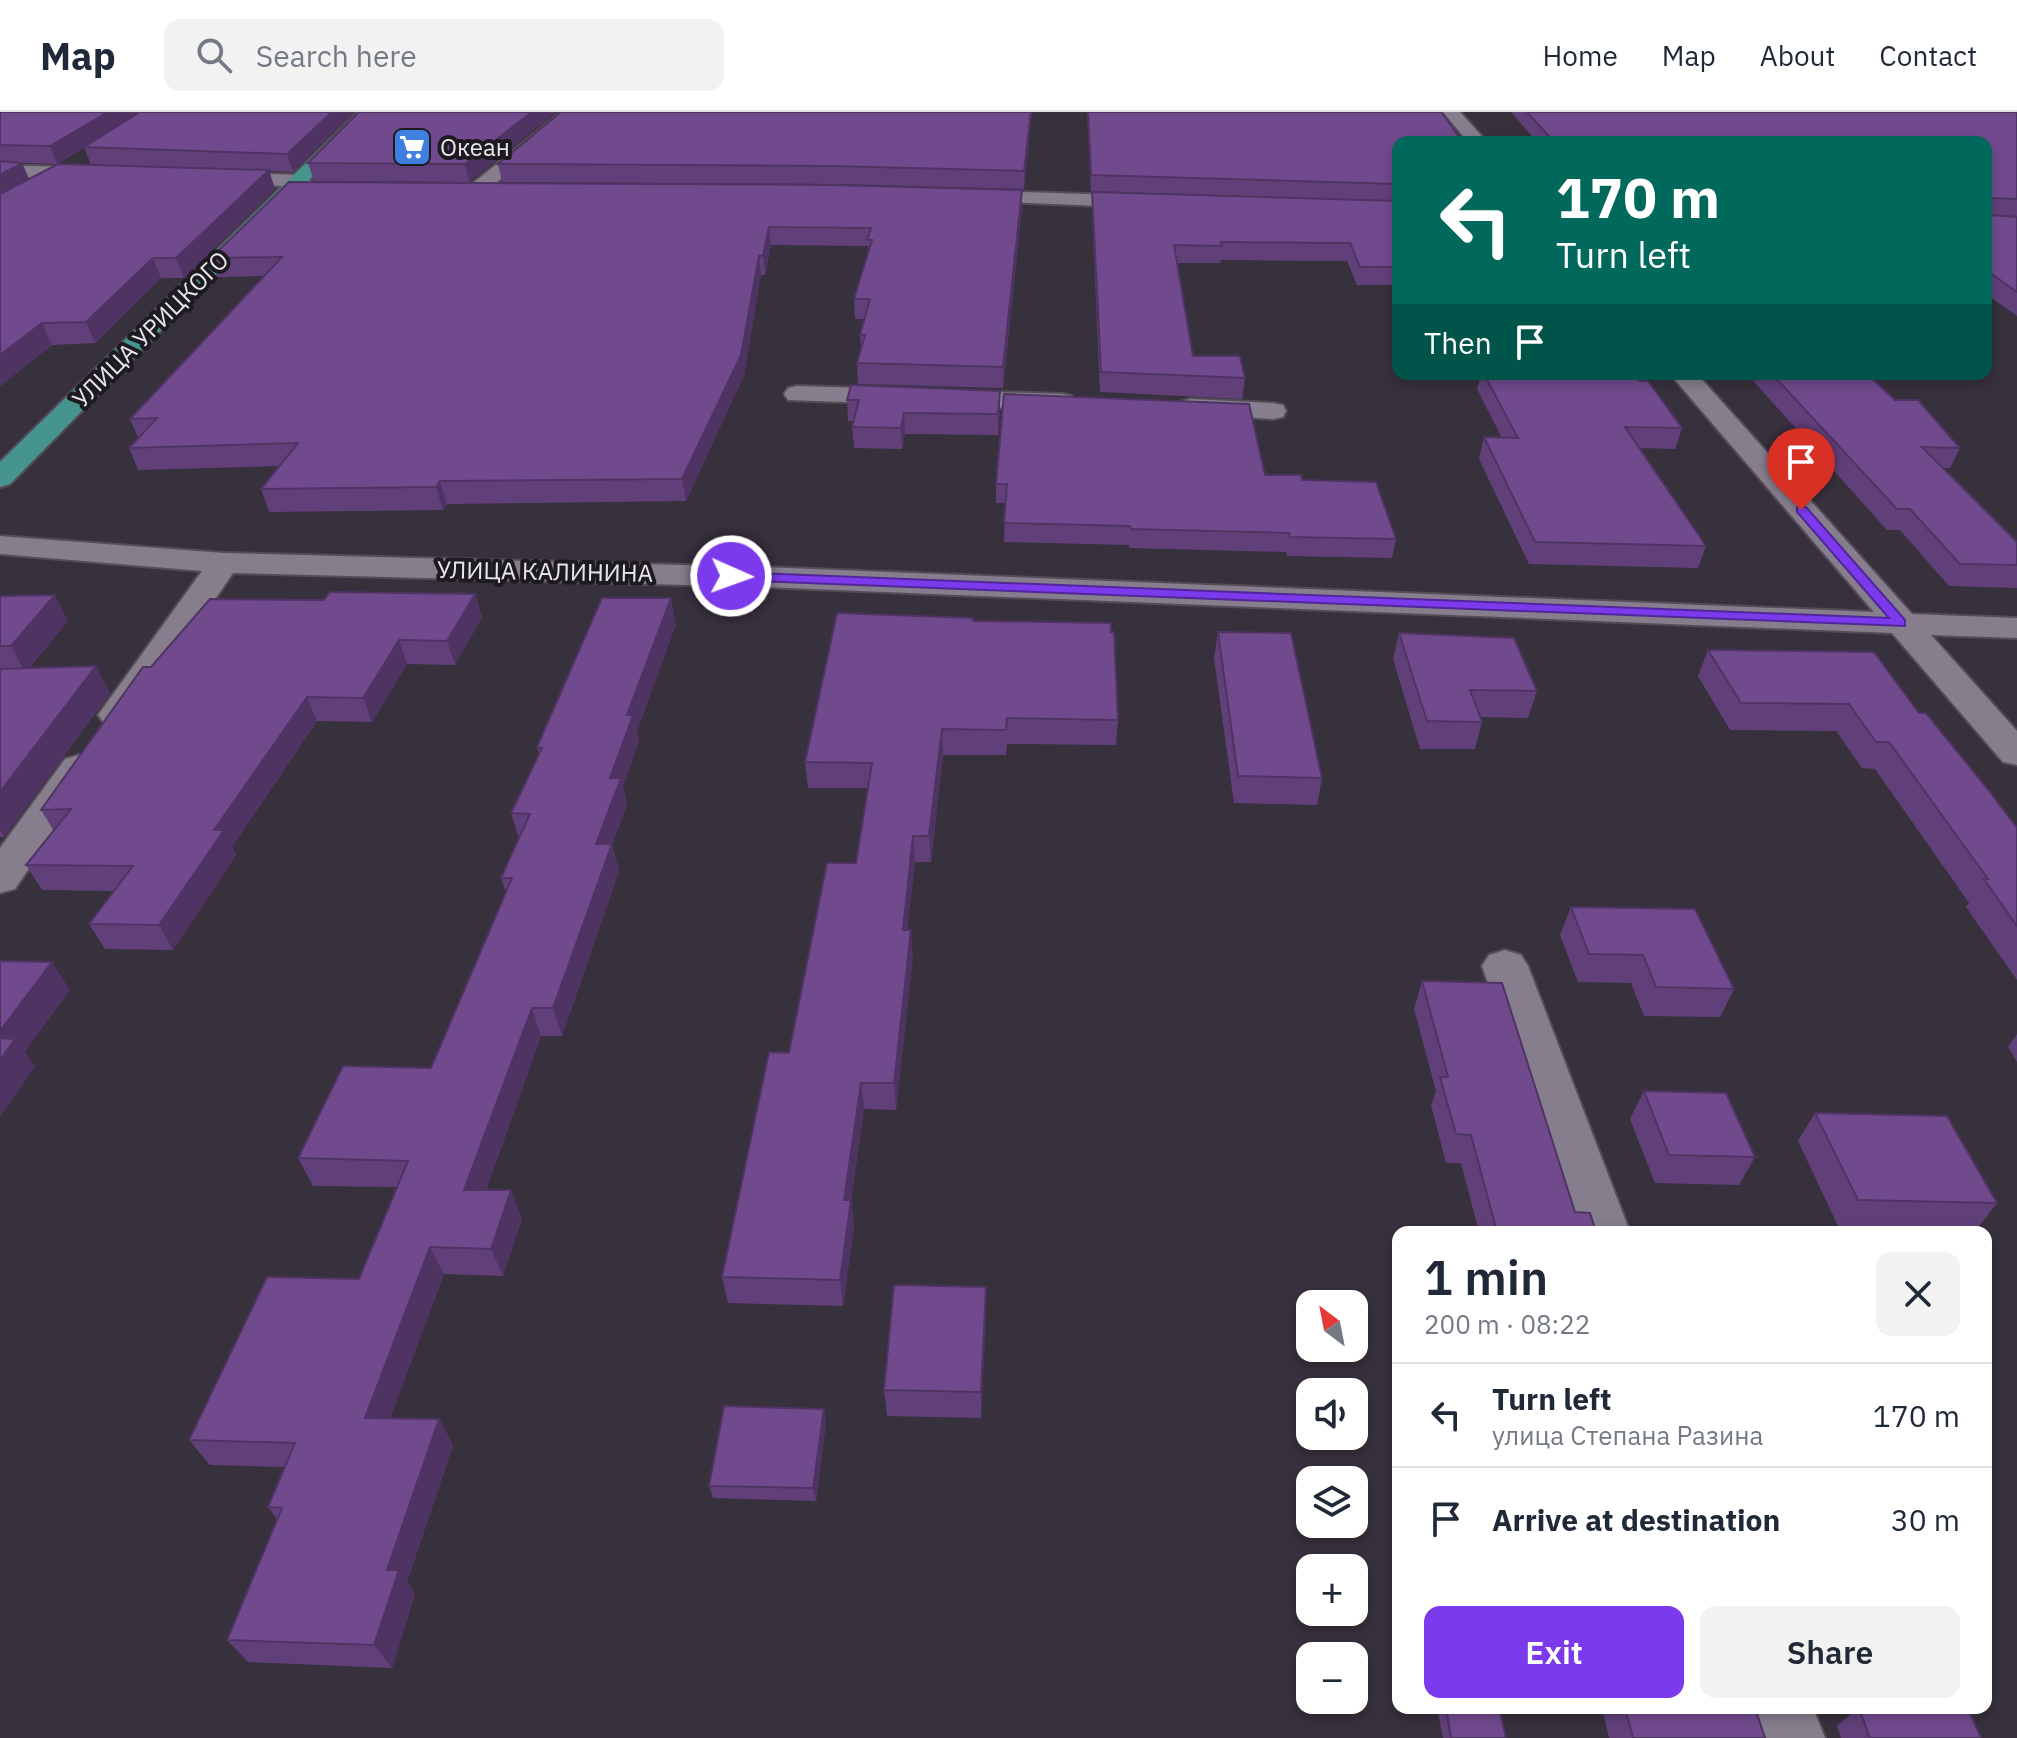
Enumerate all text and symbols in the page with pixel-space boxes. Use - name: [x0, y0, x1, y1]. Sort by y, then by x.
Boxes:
- search box: [164, 19, 724, 91]
- text: Map: [40, 31, 116, 80]
- icon: search: [192, 33, 236, 77]
- text: Search here: [256, 36, 417, 75]
- text: Home: [1542, 37, 1618, 74]
- text: Map: [1662, 37, 1716, 74]
- text: About: [1760, 37, 1835, 74]
- text: Contact: [1879, 37, 1977, 74]
- supermarket icon: Океан: [391, 126, 433, 168]
- place label: Океан: [440, 131, 510, 163]
- text: 170 m: [1556, 161, 1720, 233]
- icon: left: [1424, 168, 1528, 272]
- text: Turn left: [1556, 231, 1691, 278]
- street label: УЛИЦА УРИЦКОГО: [65, 244, 235, 414]
- icon: arrive: [1508, 320, 1552, 364]
- text: Then: [1424, 323, 1492, 362]
- pin: [1767, 428, 1835, 510]
- icon: arrive: [1779, 440, 1823, 484]
- position arrow: [689, 534, 773, 618]
- street label: УЛИЦА КАЛИНИНА: [437, 553, 653, 589]
- text: 1 min: [1424, 1246, 1548, 1308]
- button: close: [1876, 1252, 1960, 1336]
- north arrow: [1296, 1290, 1368, 1362]
- map controls: [1296, 1290, 1368, 1714]
- text: 200 m · 08:22: [1424, 1307, 1590, 1341]
- button: sound: [1296, 1378, 1368, 1450]
- text: Turn left: [1492, 1379, 1611, 1418]
- icon: left: [1424, 1393, 1468, 1437]
- text: 170 m: [1873, 1396, 1960, 1435]
- text: улица Степана Разина: [1492, 1418, 1763, 1452]
- button: layers: [1296, 1466, 1368, 1538]
- icon: arrive: [1424, 1497, 1468, 1541]
- text: Arrive at destination: [1492, 1500, 1780, 1539]
- text: 30 m: [1891, 1500, 1960, 1539]
- button: +: [1296, 1554, 1368, 1626]
- button: Exit: [1424, 1606, 1684, 1698]
- button: Share: [1700, 1606, 1960, 1698]
- button: −: [1296, 1642, 1368, 1714]

